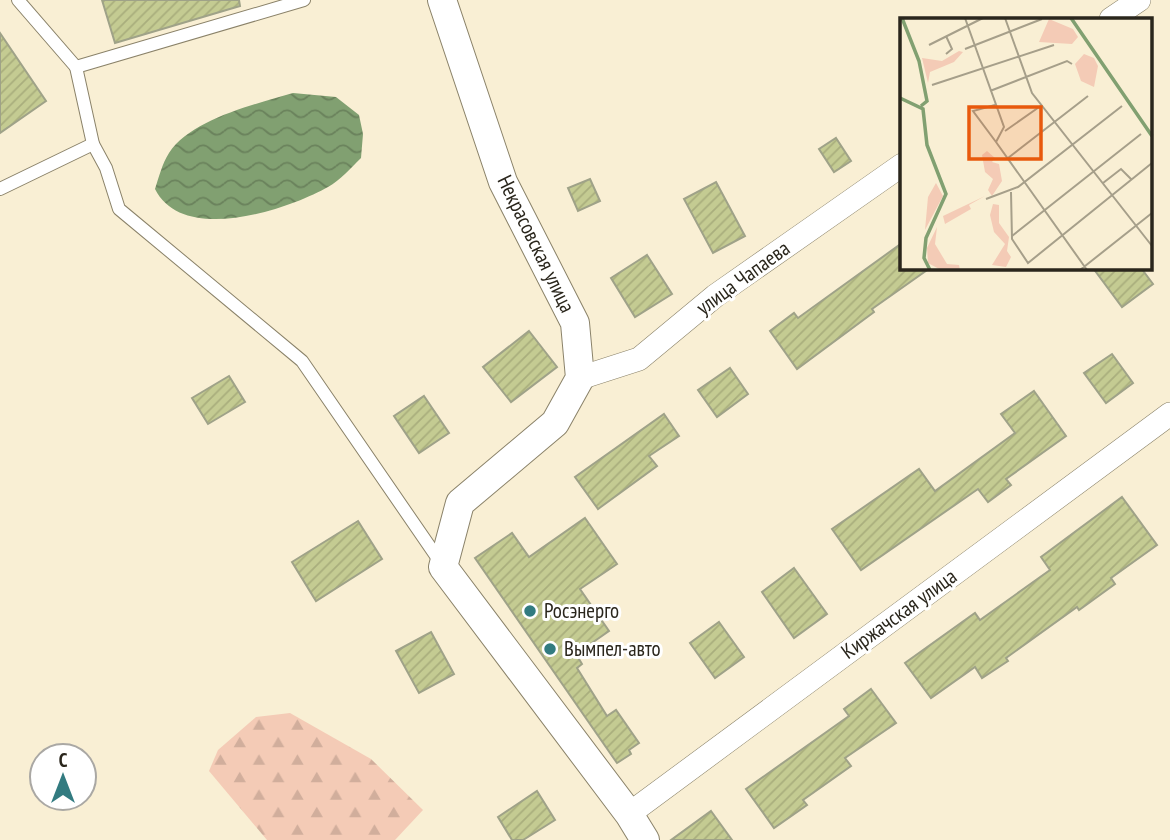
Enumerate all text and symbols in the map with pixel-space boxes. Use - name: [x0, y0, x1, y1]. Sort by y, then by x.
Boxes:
- inset map: [900, 18, 1152, 270]
- street label: Некрасовская улица: [491, 171, 581, 317]
- street label: улица Чапаева: [691, 235, 795, 321]
- street label: Киржачская улица: [836, 563, 962, 665]
- place label: Росэнерго: [544, 597, 619, 624]
- marker: Росэнерго: [522, 603, 538, 619]
- place label: Вымпел-авто: [564, 635, 661, 662]
- marker: Вымпел-авто: [542, 641, 558, 657]
- north arrow: [28, 742, 98, 812]
- text: С: [59, 748, 68, 772]

